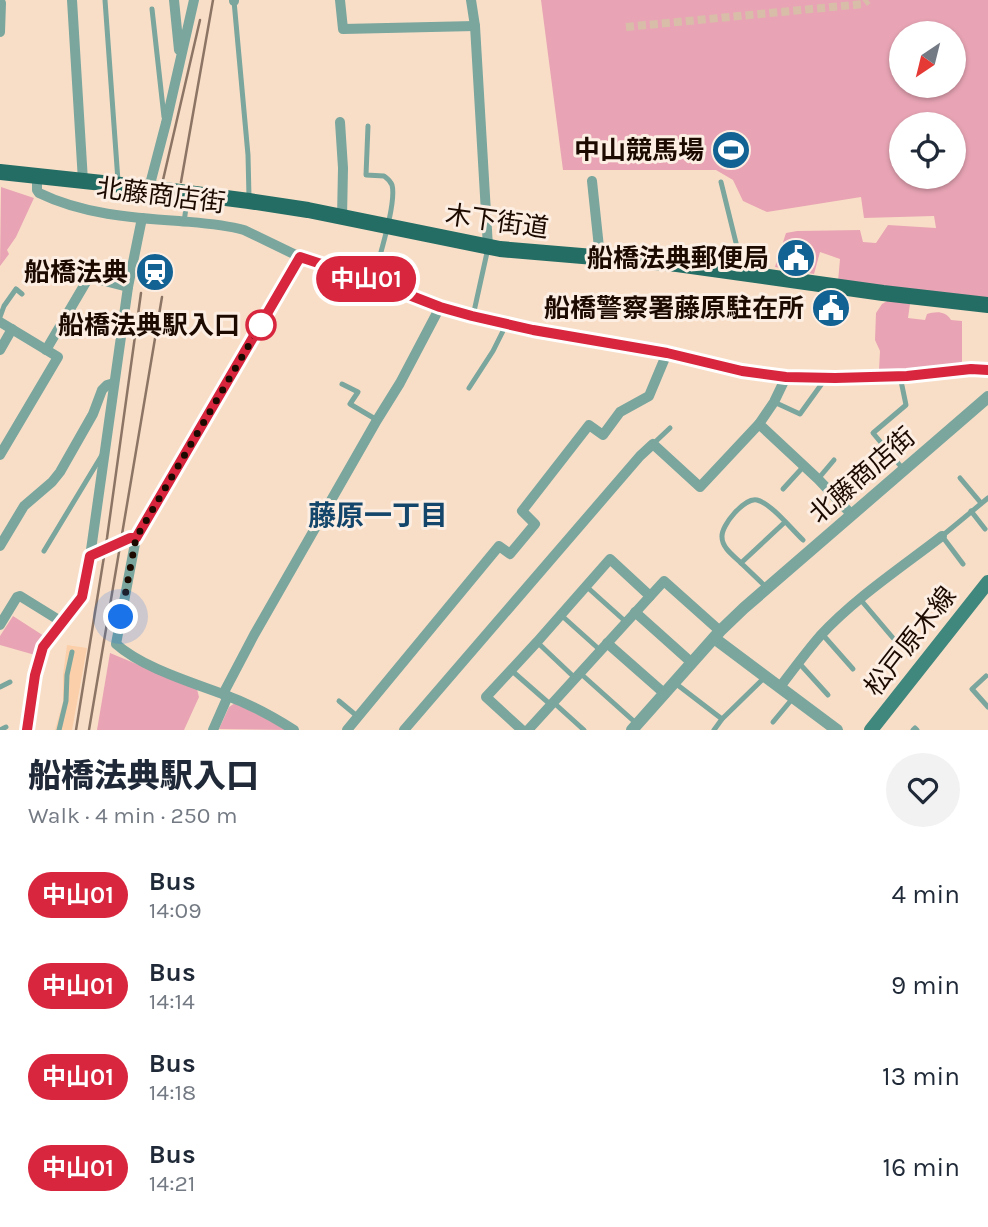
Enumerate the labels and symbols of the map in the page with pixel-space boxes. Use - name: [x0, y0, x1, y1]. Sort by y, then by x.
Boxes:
- north arrow: [889, 21, 966, 98]
- sports icon: 中山競馬場: [710, 129, 752, 171]
- place label: 中山競馬場: [574, 135, 704, 166]
- street label: 北藤商店街: [95, 172, 227, 219]
- street label: 木下街道: [443, 199, 551, 244]
- public building icon: 船橋法典郵便局: [775, 237, 817, 279]
- place label: 船橋法典郵便局: [587, 243, 769, 274]
- station icon: 船橋法典: [134, 251, 176, 293]
- line badge: 中山01: [317, 256, 415, 302]
- place label: 船橋法典: [24, 257, 128, 288]
- public building icon: 船橋警察署藤原駐在所: [810, 287, 852, 329]
- place label: 船橋警察署藤原駐在所: [544, 293, 804, 324]
- place label: 船橋法典駅入口: [58, 310, 240, 341]
- marker: 船橋法典駅入口: [246, 310, 276, 340]
- street label: 北藤商店街: [803, 421, 922, 530]
- district label: 藤原一丁目: [308, 499, 448, 532]
- street label: 松戸原木線: [858, 581, 963, 702]
- your location: [103, 599, 138, 634]

